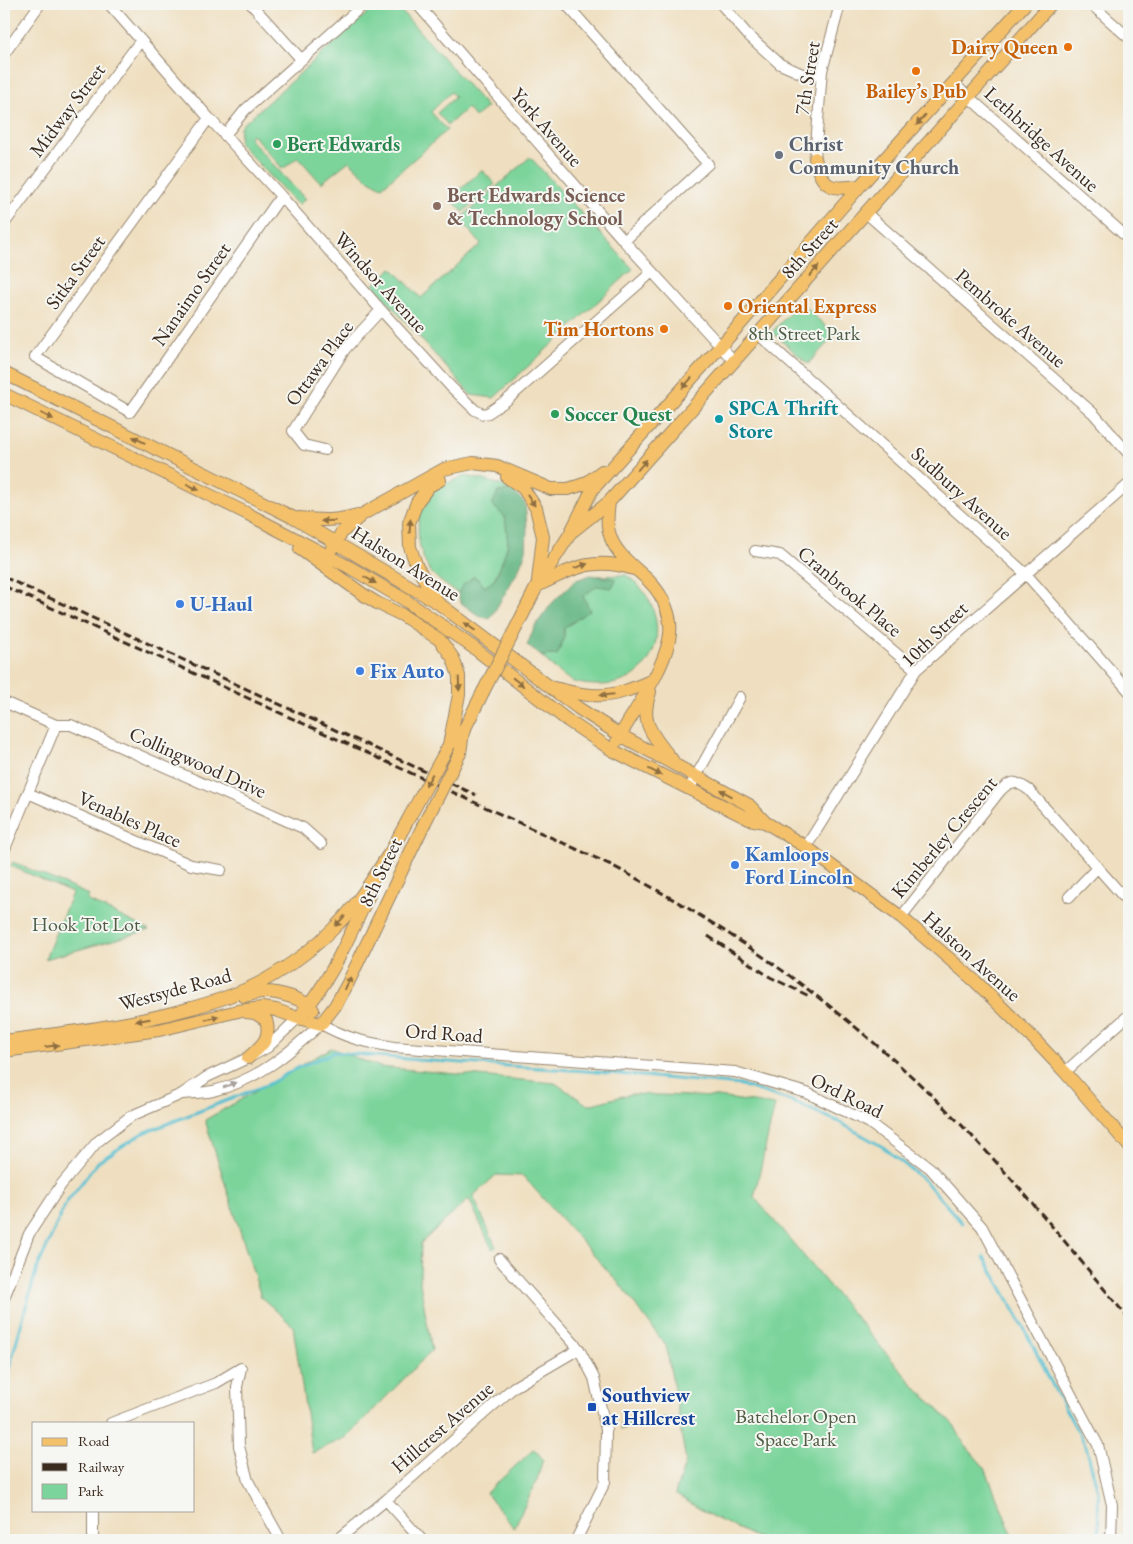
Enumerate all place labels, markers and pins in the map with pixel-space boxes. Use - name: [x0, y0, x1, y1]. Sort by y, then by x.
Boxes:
- place label: Dairy Queen: [951, 34, 1058, 60]
- marker: Dairy Queen: [1062, 41, 1074, 53]
- marker: Bailey’s Pub: [910, 65, 922, 77]
- place label: Bailey’s Pub: [866, 78, 966, 104]
- place label: Bert Edwards: [287, 131, 400, 157]
- place label: Christ Community Church: [789, 131, 959, 180]
- marker: Bert Edwards: [271, 138, 283, 150]
- marker: Christ Community Church: [773, 149, 785, 161]
- place label: Bert Edwards Science & Technology School: [447, 182, 625, 231]
- marker: Bert Edwards Science & Technology School: [431, 200, 443, 212]
- place label: Oriental Express: [738, 293, 877, 319]
- marker: Oriental Express: [722, 300, 734, 312]
- place label: Tim Hortons: [543, 316, 654, 342]
- marker: Tim Hortons: [658, 323, 670, 335]
- place label: SPCA Thrift Store: [729, 395, 839, 444]
- place label: Soccer Quest: [565, 401, 673, 427]
- marker: Soccer Quest: [549, 408, 561, 420]
- marker: SPCA Thrift Store: [713, 413, 725, 425]
- place label: U-Haul: [190, 591, 253, 617]
- marker: U-Haul: [174, 598, 186, 610]
- place label: Fix Auto: [370, 658, 444, 684]
- marker: Fix Auto: [354, 665, 366, 677]
- place label: Kamloops Ford Lincoln: [745, 841, 853, 890]
- marker: Kamloops Ford Lincoln: [729, 859, 741, 871]
- place label: Southview at Hillcrest: [602, 1382, 696, 1431]
- marker: Southview at Hillcrest: [586, 1401, 598, 1413]

